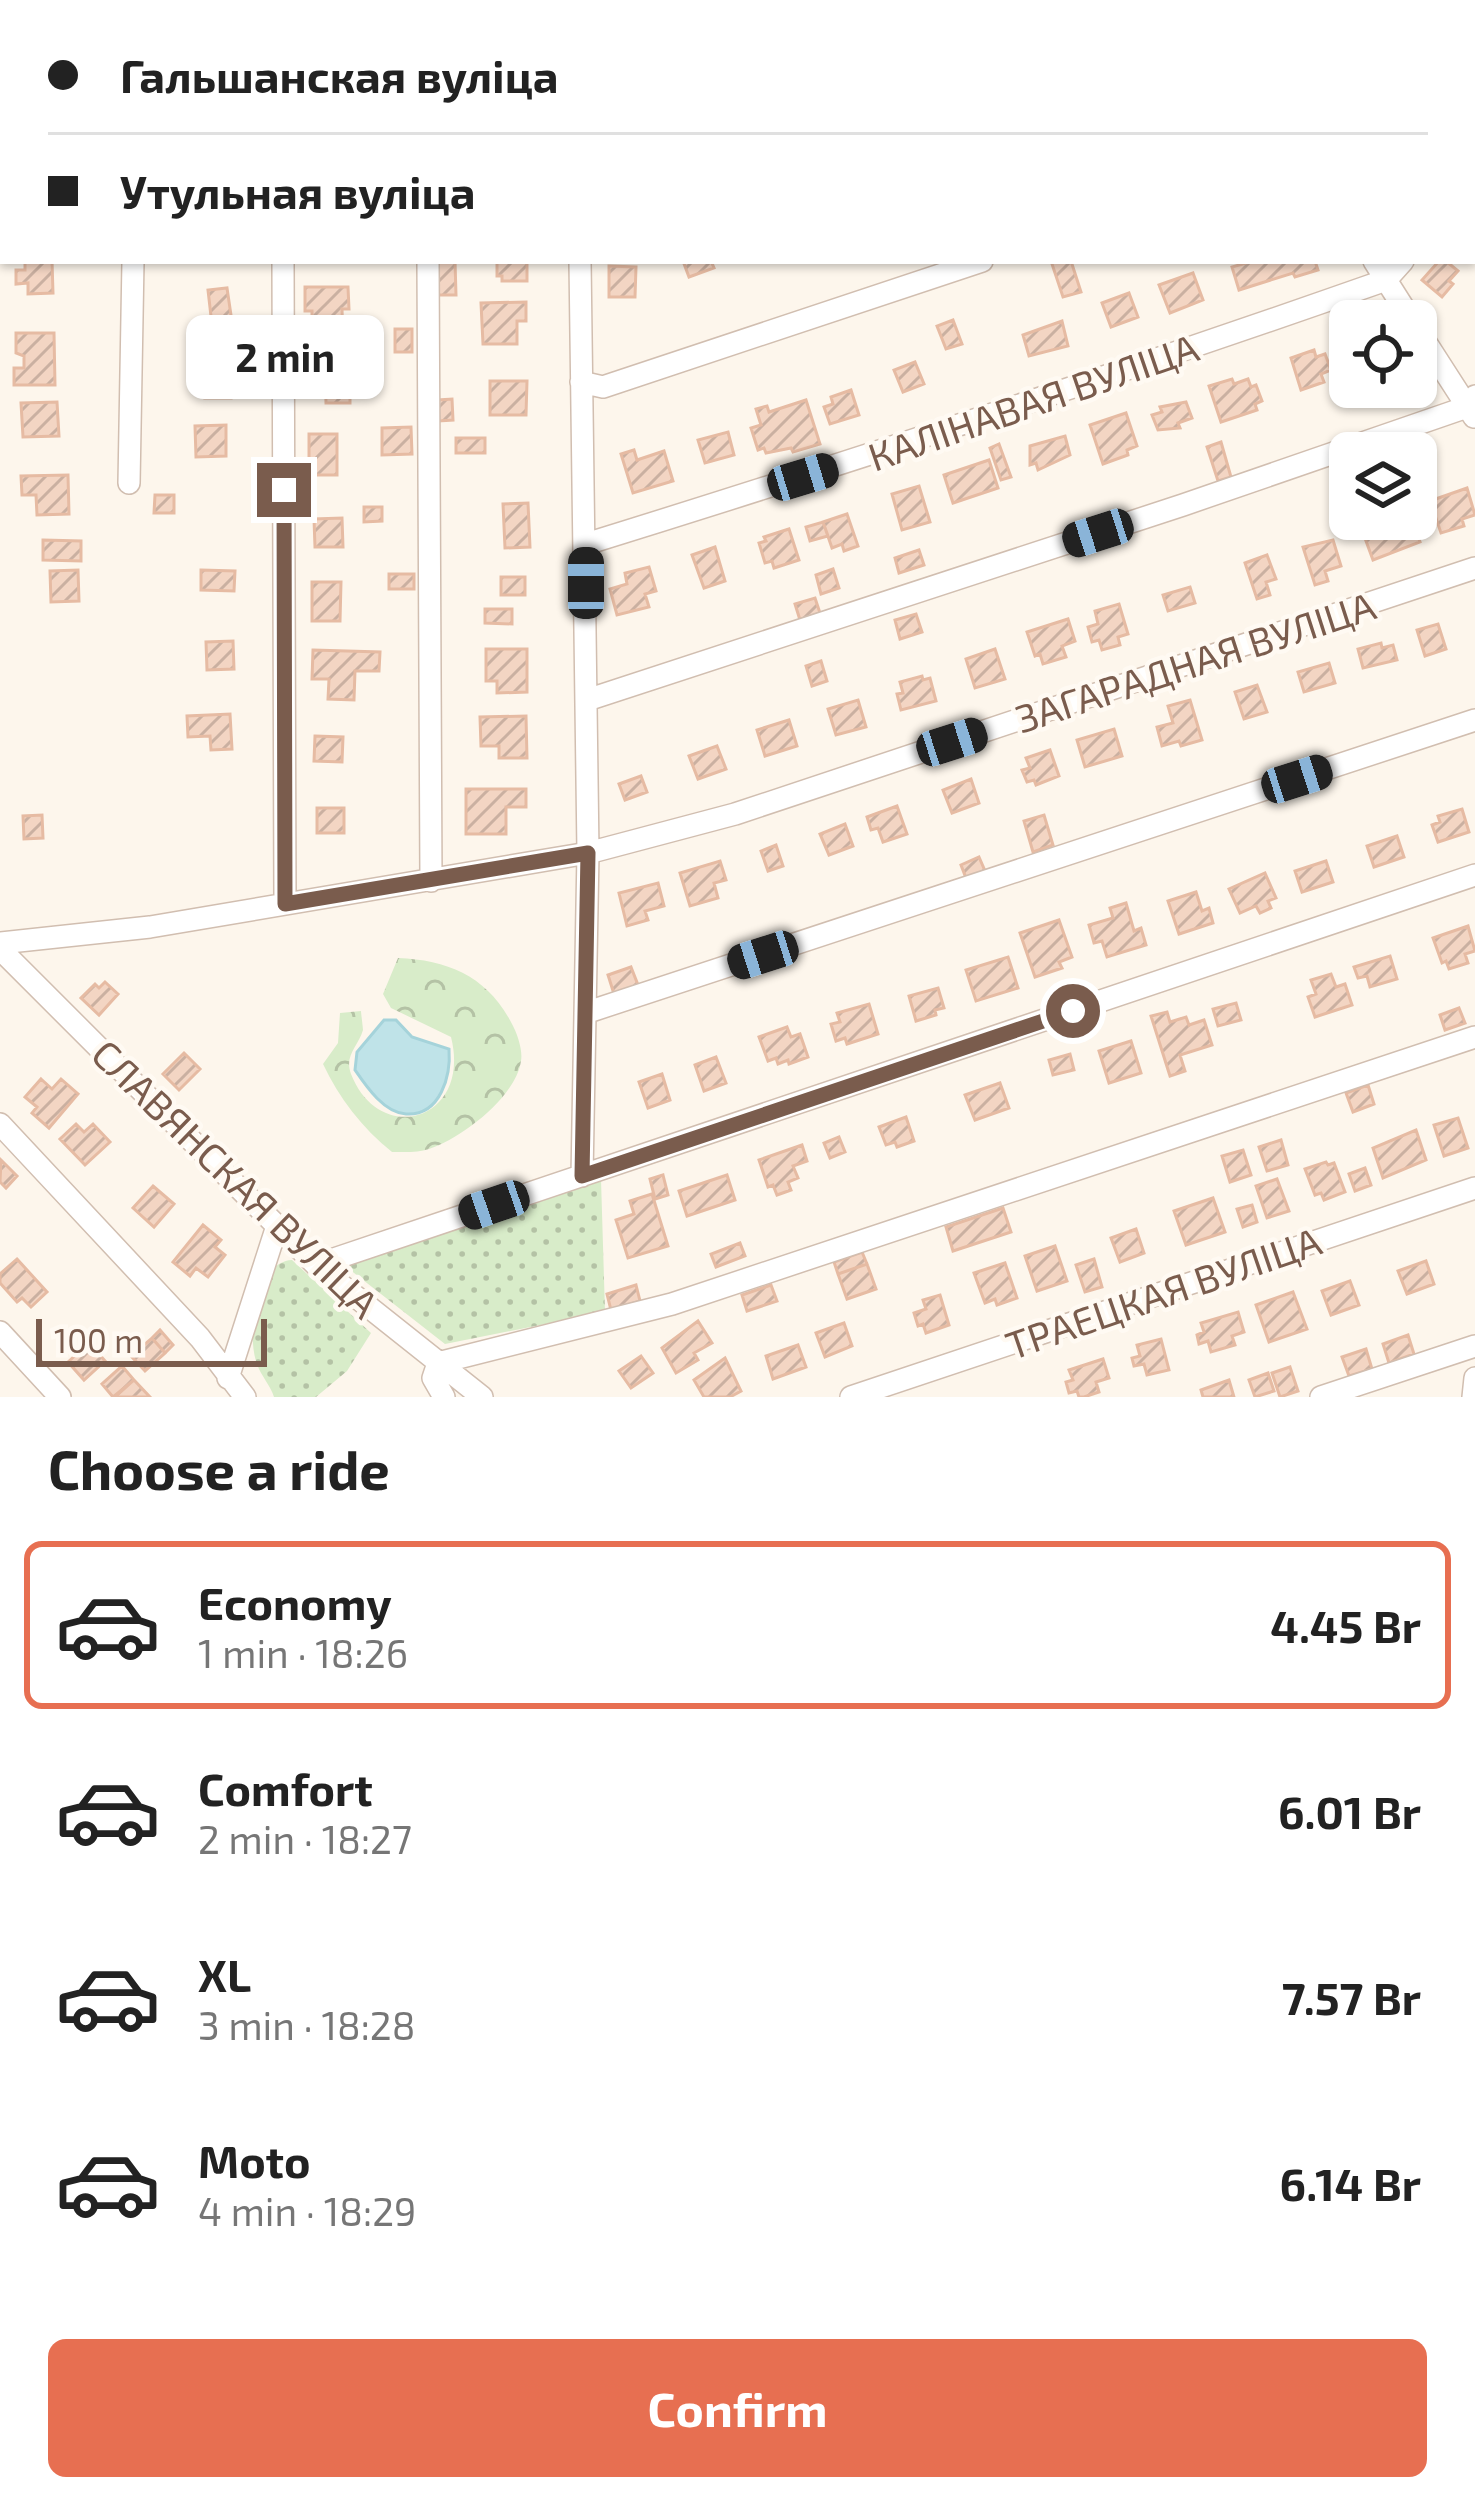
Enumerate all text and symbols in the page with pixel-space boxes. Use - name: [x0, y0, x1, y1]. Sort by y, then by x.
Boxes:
- text: Гальшанская вуліца: [120, 48, 559, 102]
- text: Утульная вуліца: [120, 164, 476, 218]
- map controls: [1329, 300, 1437, 540]
- button: locate: [1329, 300, 1437, 408]
- callout: 2 min: [185, 316, 383, 400]
- street label: КАЛІНАВАЯ ВУЛІЦА: [862, 322, 1204, 480]
- text: 2 min: [235, 333, 335, 380]
- button: layers: [1329, 432, 1437, 540]
- car: [763, 449, 843, 505]
- route end: [257, 463, 311, 517]
- car: [1058, 505, 1138, 561]
- car: [568, 547, 604, 619]
- street label: ЗАГАРАДНАЯ ВУЛІЦА: [1009, 581, 1381, 741]
- car: [912, 714, 992, 770]
- car: [1257, 751, 1337, 807]
- car: [723, 927, 803, 983]
- route start: [1046, 984, 1100, 1038]
- street label: СЛАВЯНСКАЯ ВУЛІЦА: [83, 1029, 389, 1327]
- car: [454, 1176, 534, 1234]
- street label: ТРАЕЦКАЯ ВУЛІЦА: [999, 1216, 1327, 1368]
- scale bar: [36, 1313, 267, 1366]
- text: 100 m: [54, 1320, 143, 1360]
- text: Choose a ride: [48, 1436, 390, 1501]
- icon: car: [54, 1571, 162, 1679]
- text: Economy: [198, 1575, 392, 1629]
- text: 4.45 Br: [1270, 1598, 1421, 1652]
- text: 1 min · 18:26: [198, 1629, 408, 1676]
- icon: car: [54, 1757, 162, 1865]
- text: Comfort: [198, 1761, 373, 1815]
- text: 6.01 Br: [1278, 1784, 1421, 1838]
- text: 2 min · 18:27: [198, 1815, 412, 1862]
- icon: car: [54, 1943, 162, 2051]
- text: XL: [198, 1947, 251, 2001]
- text: 7.57 Br: [1282, 1970, 1421, 2024]
- text: 3 min · 18:28: [198, 2001, 415, 2048]
- icon: car: [54, 2129, 162, 2237]
- text: Moto: [198, 2133, 311, 2187]
- text: 6.14 Br: [1280, 2156, 1421, 2210]
- text: 4 min · 18:29: [198, 2187, 416, 2234]
- button: Confirm: [48, 2339, 1427, 2477]

